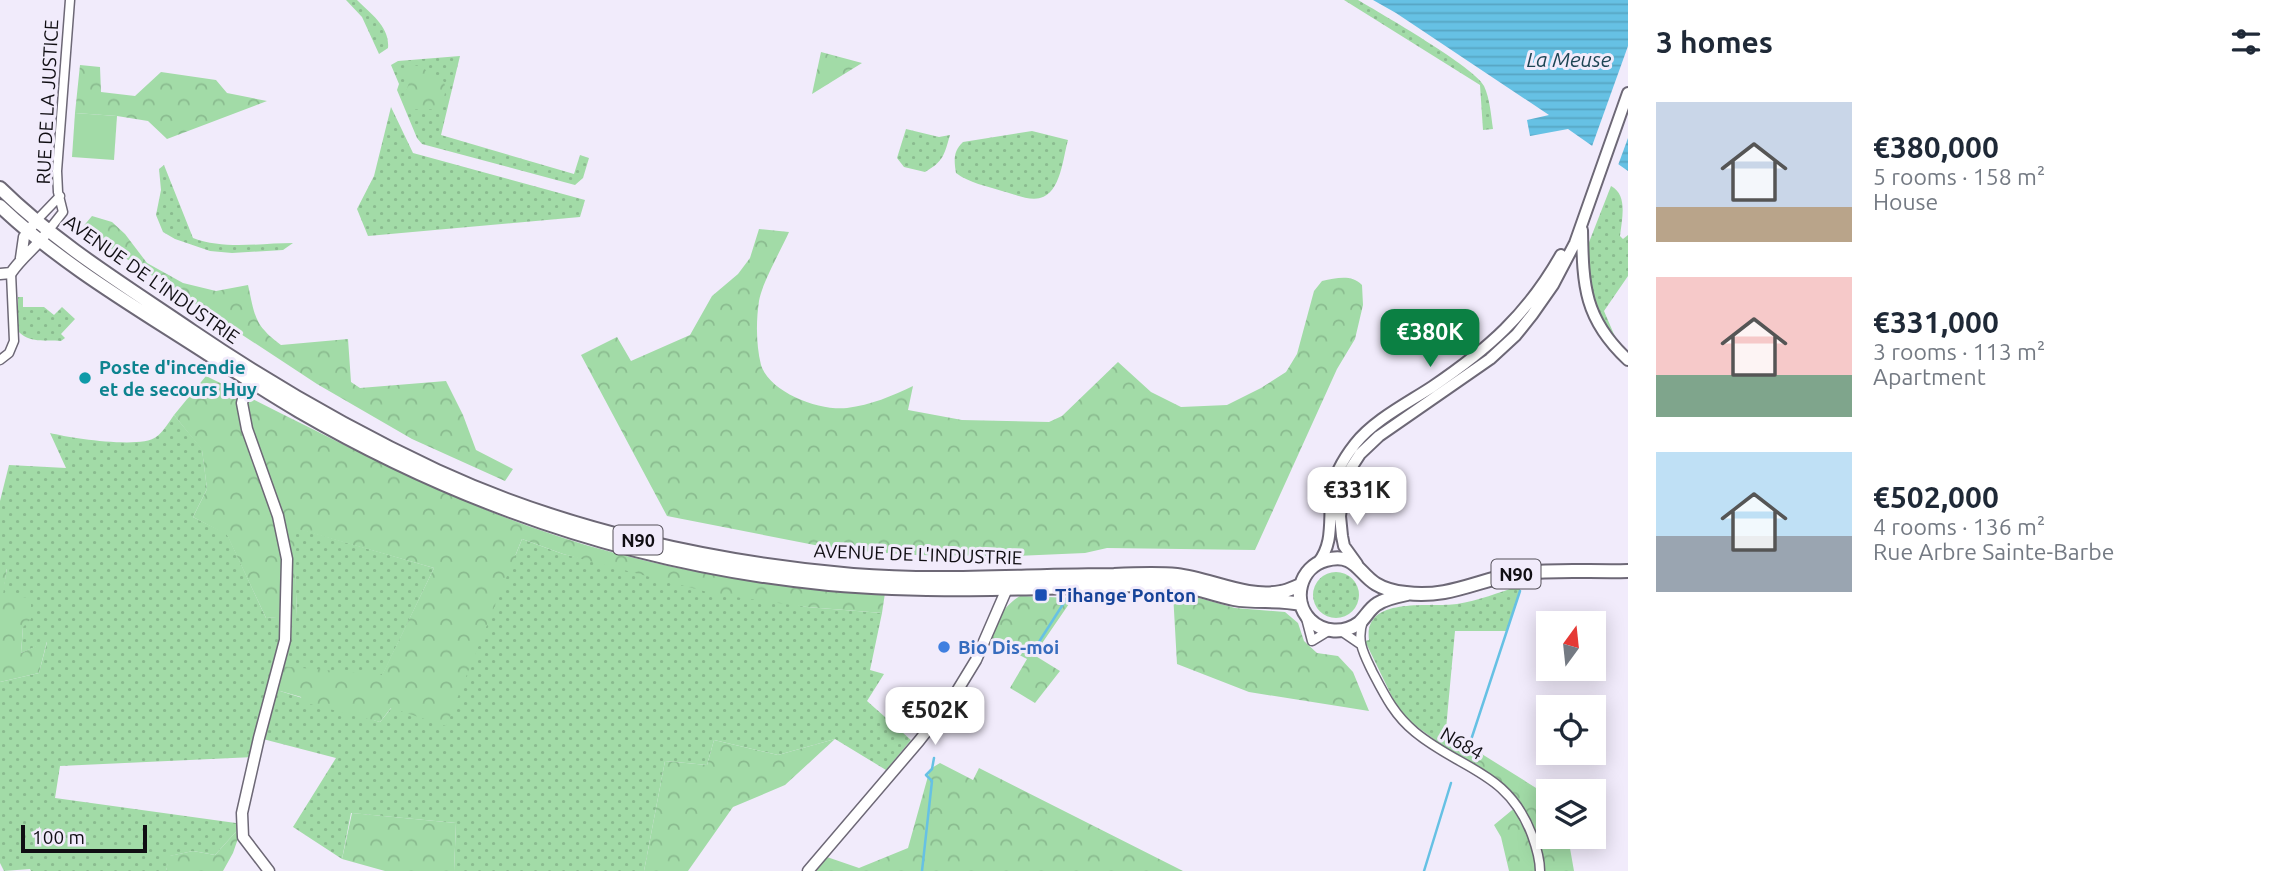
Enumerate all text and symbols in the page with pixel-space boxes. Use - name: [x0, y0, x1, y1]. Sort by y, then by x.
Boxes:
- street label: RUE DE LA JUSTICE: [32, 19, 62, 185]
- icon: filters: [2227, 23, 2265, 61]
- text: 3 homes: [1656, 25, 1773, 59]
- water label: La Meuse: [1527, 47, 1612, 71]
- icon: home: [1712, 130, 1796, 214]
- text: €380,000: [1873, 130, 1999, 164]
- text: 5 rooms · 158 m²: [1873, 164, 2045, 189]
- text: House: [1873, 189, 1938, 214]
- street label: AVENUE DE L'INDUSTRIE: [60, 210, 244, 348]
- icon: home: [1712, 305, 1796, 389]
- text: €331,000: [1873, 305, 1999, 339]
- pin: €380K: [1381, 310, 1479, 369]
- text: €380K: [1396, 319, 1464, 344]
- text: 3 rooms · 113 m²: [1873, 339, 2045, 364]
- place label: Poste d'incendie et de secours Huy: [99, 356, 257, 400]
- text: Apartment: [1873, 364, 1986, 389]
- marker: Poste d'incendie et de secours Huy: [77, 370, 93, 386]
- pin: €331K: [1308, 468, 1406, 527]
- text: €331K: [1323, 477, 1391, 502]
- icon: home: [1712, 480, 1796, 564]
- text: €502,000: [1873, 480, 1999, 514]
- text: 4 rooms · 136 m²: [1873, 514, 2045, 539]
- road number: N90: [614, 526, 662, 554]
- street label: AVENUE DE L'INDUSTRIE: [813, 539, 1023, 569]
- text: Rue Arbre Sainte-Barbe: [1873, 539, 2114, 564]
- road number: N90: [1492, 560, 1540, 588]
- place label: Tihange Ponton: [1055, 584, 1196, 606]
- marker: Tihange Ponton: [1033, 587, 1049, 603]
- north arrow: [1536, 611, 1606, 681]
- map controls: [1536, 611, 1606, 849]
- place label: Bio Dis-moi: [958, 636, 1059, 658]
- marker: Bio Dis-moi: [936, 639, 952, 655]
- pin: €502K: [886, 688, 984, 747]
- button: locate: [1536, 695, 1606, 765]
- text: €502K: [901, 697, 969, 722]
- street label: N684: [1437, 722, 1487, 764]
- button: layers: [1536, 779, 1606, 849]
- scale bar: [21, 822, 147, 854]
- text: 100 m: [32, 826, 85, 848]

